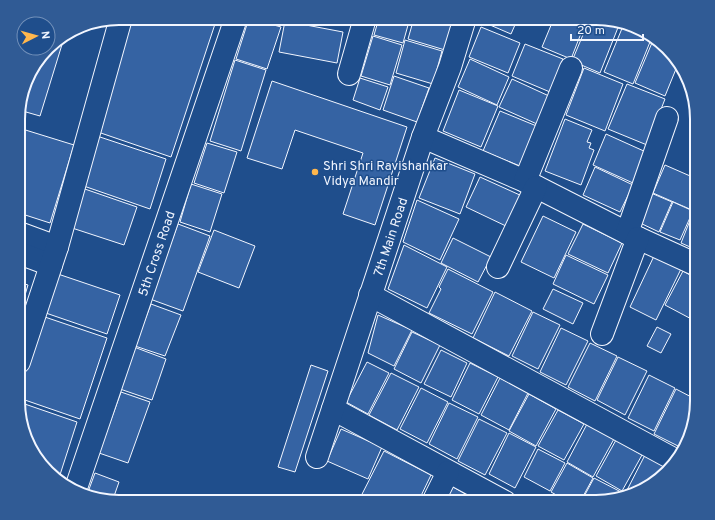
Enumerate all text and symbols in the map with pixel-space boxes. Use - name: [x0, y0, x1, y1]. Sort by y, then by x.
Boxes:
- north arrow: [16, 16, 56, 56]
- scale bar: [571, 16, 643, 42]
- text: 20 m: [577, 23, 605, 39]
- text: N: [38, 30, 52, 40]
- place label: Shri Shri Ravishankar Vidya Mandir: [323, 159, 448, 190]
- marker: Shri Shri Ravishankar Vidya Mandir: [310, 167, 320, 177]
- street label: 7th Main Road: [371, 196, 412, 279]
- street label: 5th Cross Road: [136, 209, 180, 298]

